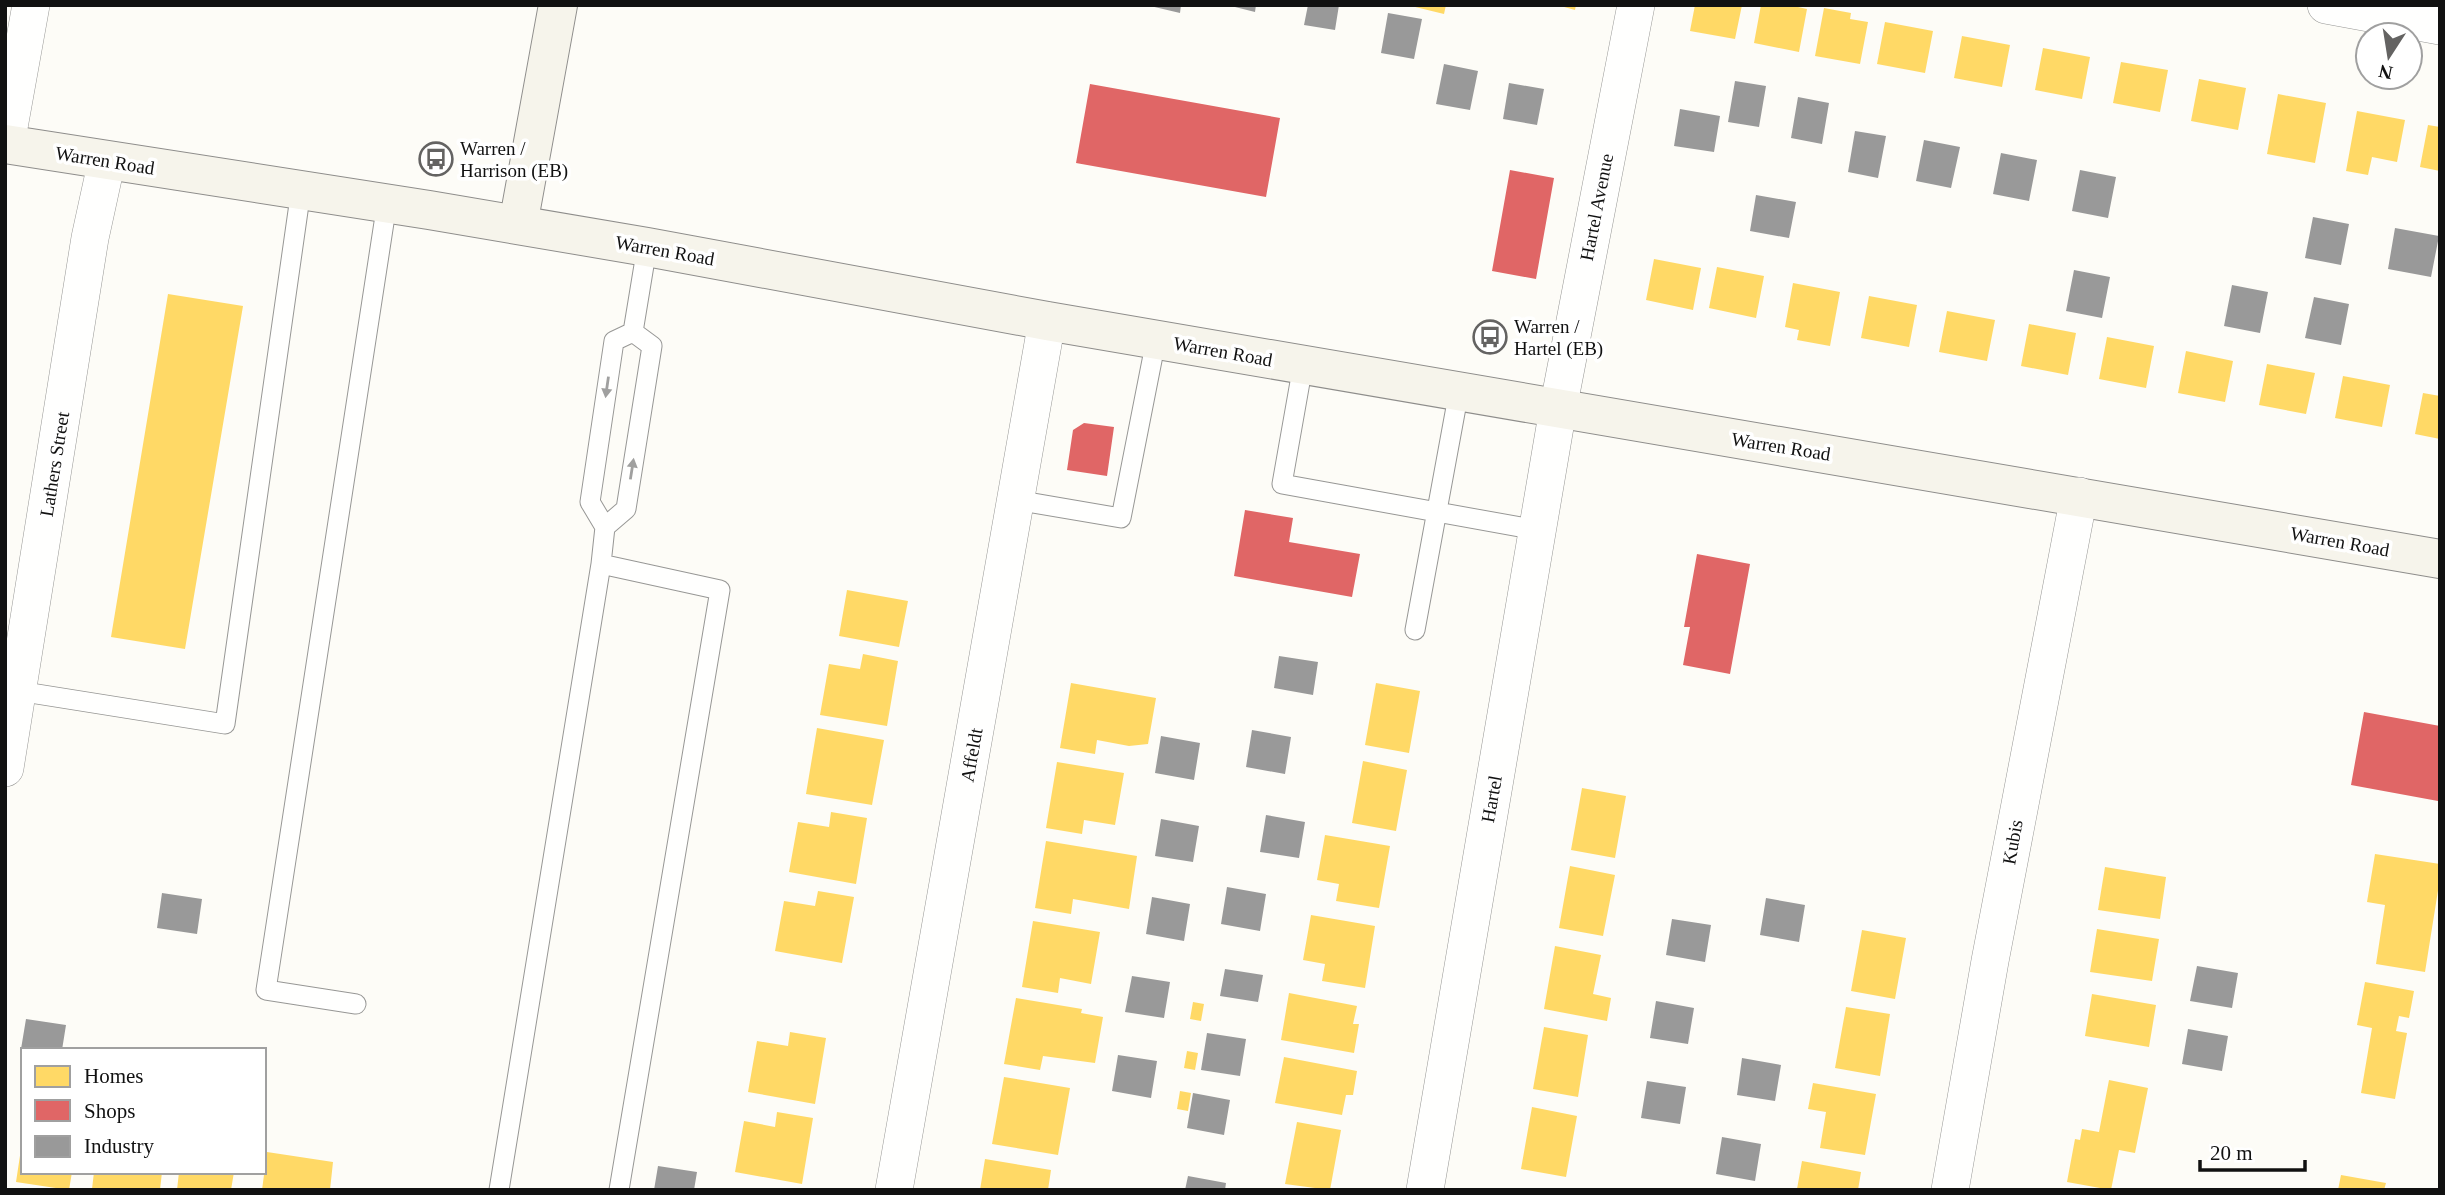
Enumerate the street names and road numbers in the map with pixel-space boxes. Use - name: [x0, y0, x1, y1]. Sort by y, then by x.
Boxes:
- street label: Warren Road: [54, 142, 157, 179]
- street label: Hartel Avenue: [1576, 152, 1617, 263]
- street label: Warren Road: [614, 231, 717, 270]
- street label: Warren Road: [1172, 332, 1275, 371]
- street label: Lathers Street: [36, 409, 73, 518]
- street label: Warren Road: [1730, 428, 1833, 465]
- street label: Warren Road: [2289, 522, 2392, 561]
- street label: Affeldt: [956, 726, 987, 784]
- street label: Hartel: [1477, 774, 1506, 824]
- street label: Kubis: [1998, 818, 2027, 866]

